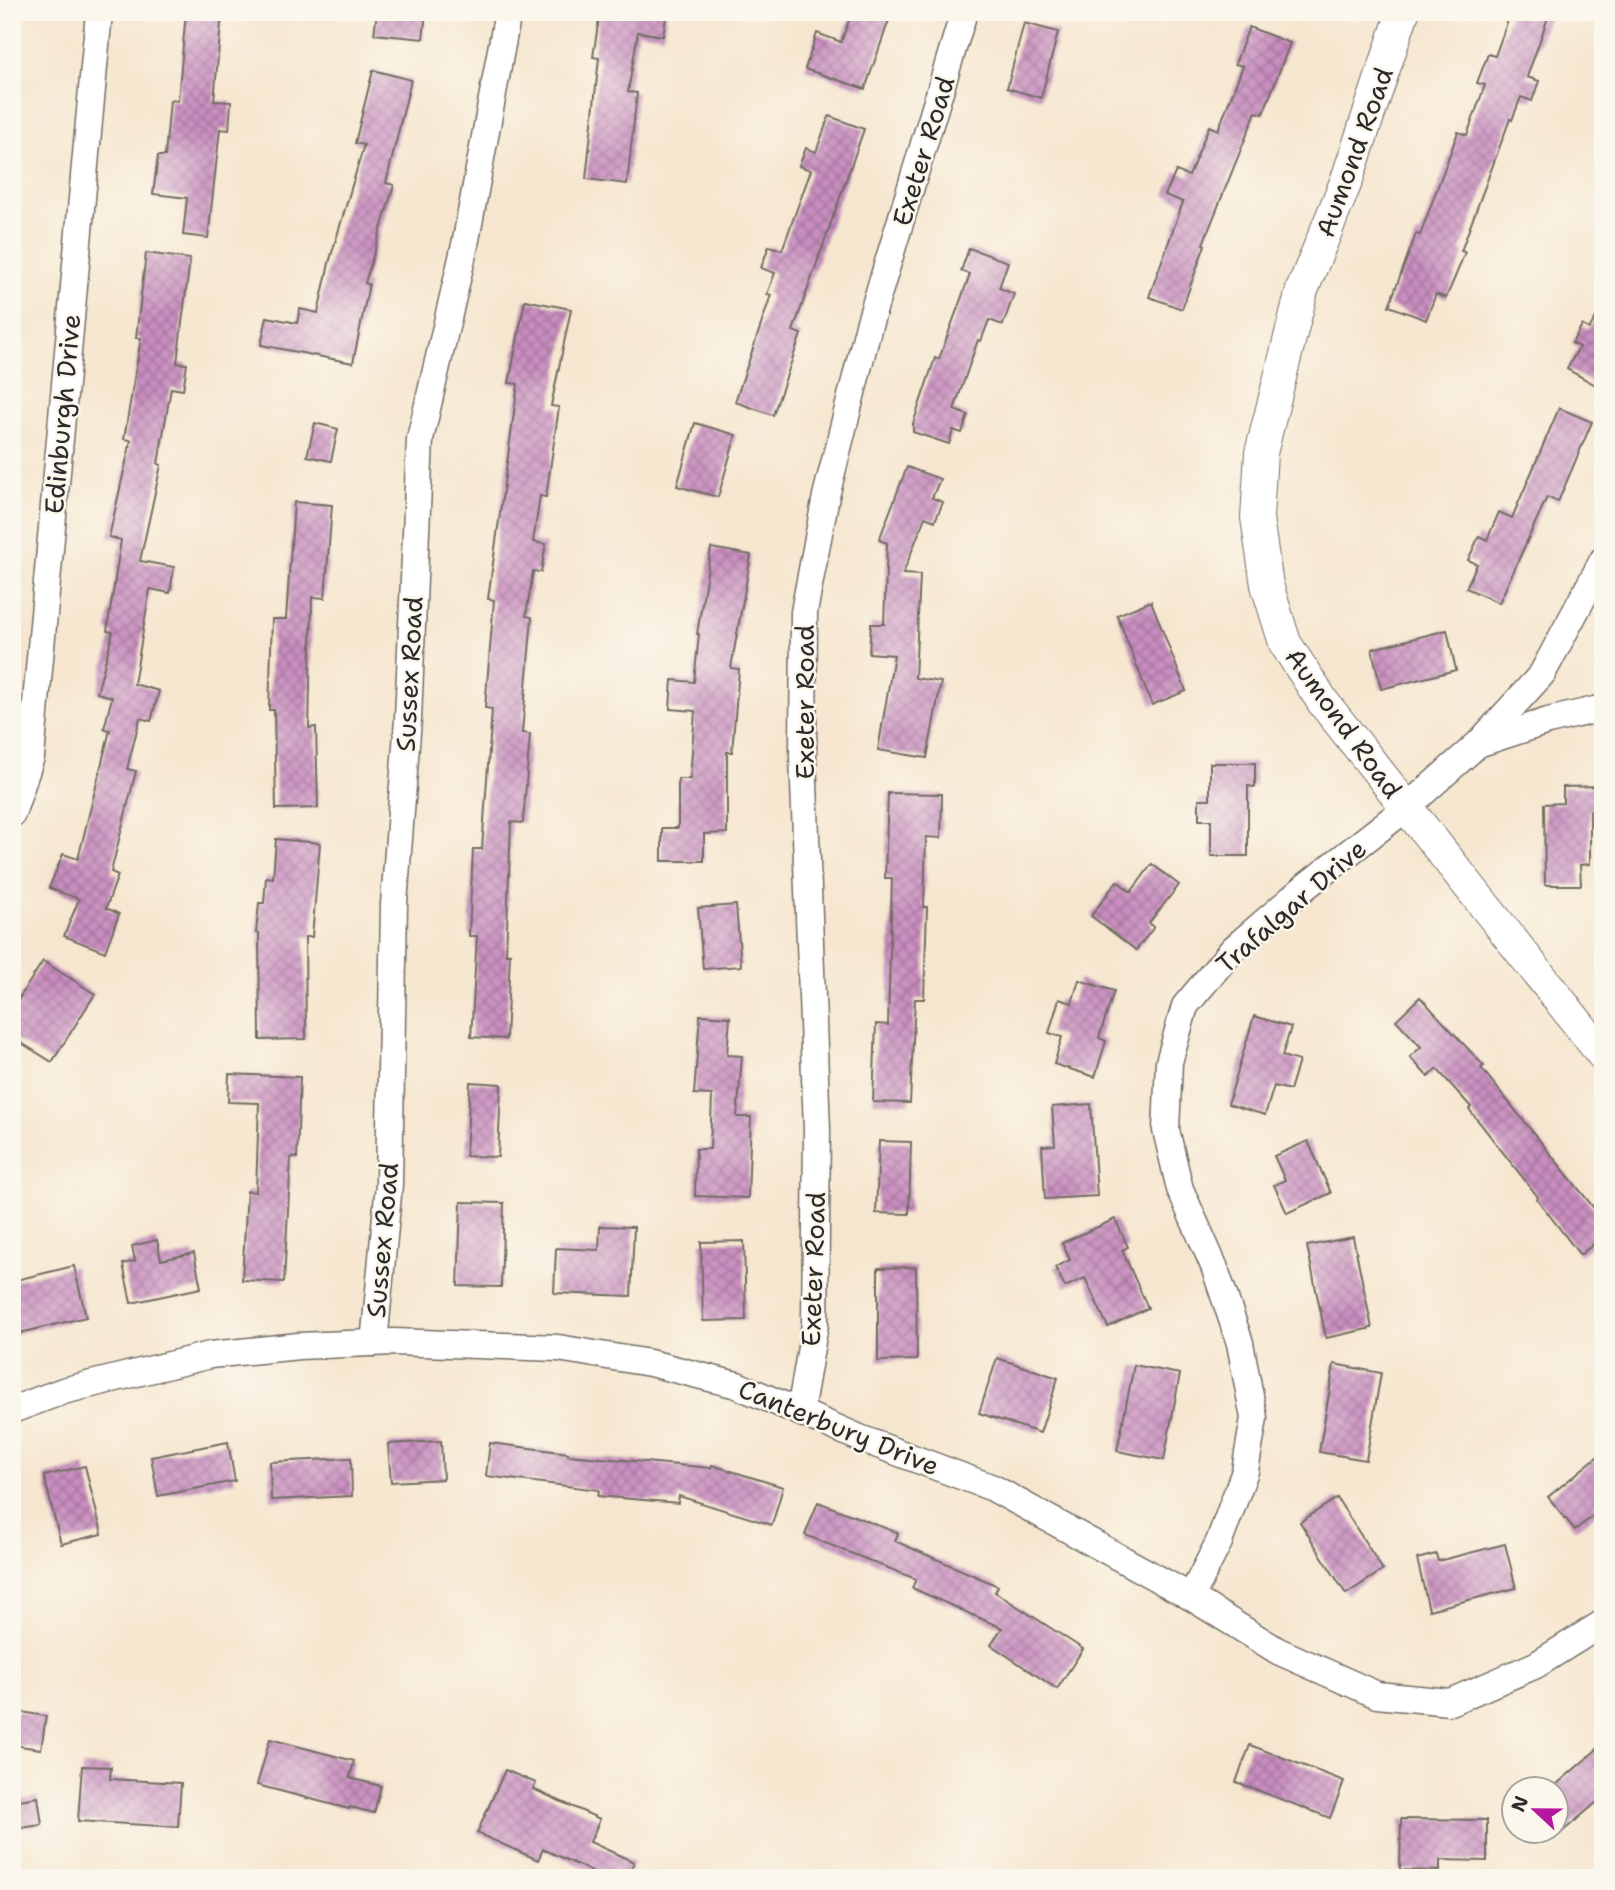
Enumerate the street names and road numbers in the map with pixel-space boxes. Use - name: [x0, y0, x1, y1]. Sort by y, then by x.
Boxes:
- street label: Aumond Road: [1307, 62, 1401, 242]
- street label: Exeter Road: [884, 72, 962, 230]
- street label: Edinburgh Drive: [36, 312, 88, 516]
- street label: Sussex Road: [387, 595, 431, 753]
- street label: Exeter Road: [787, 625, 822, 779]
- street label: Aumond Road: [1277, 641, 1411, 805]
- street label: Trafalgar Drive: [1208, 831, 1374, 981]
- street label: Sussex Road: [358, 1161, 406, 1319]
- street label: Exeter Road: [793, 1191, 833, 1347]
- street label: Canterbury Drive: [734, 1371, 944, 1483]

